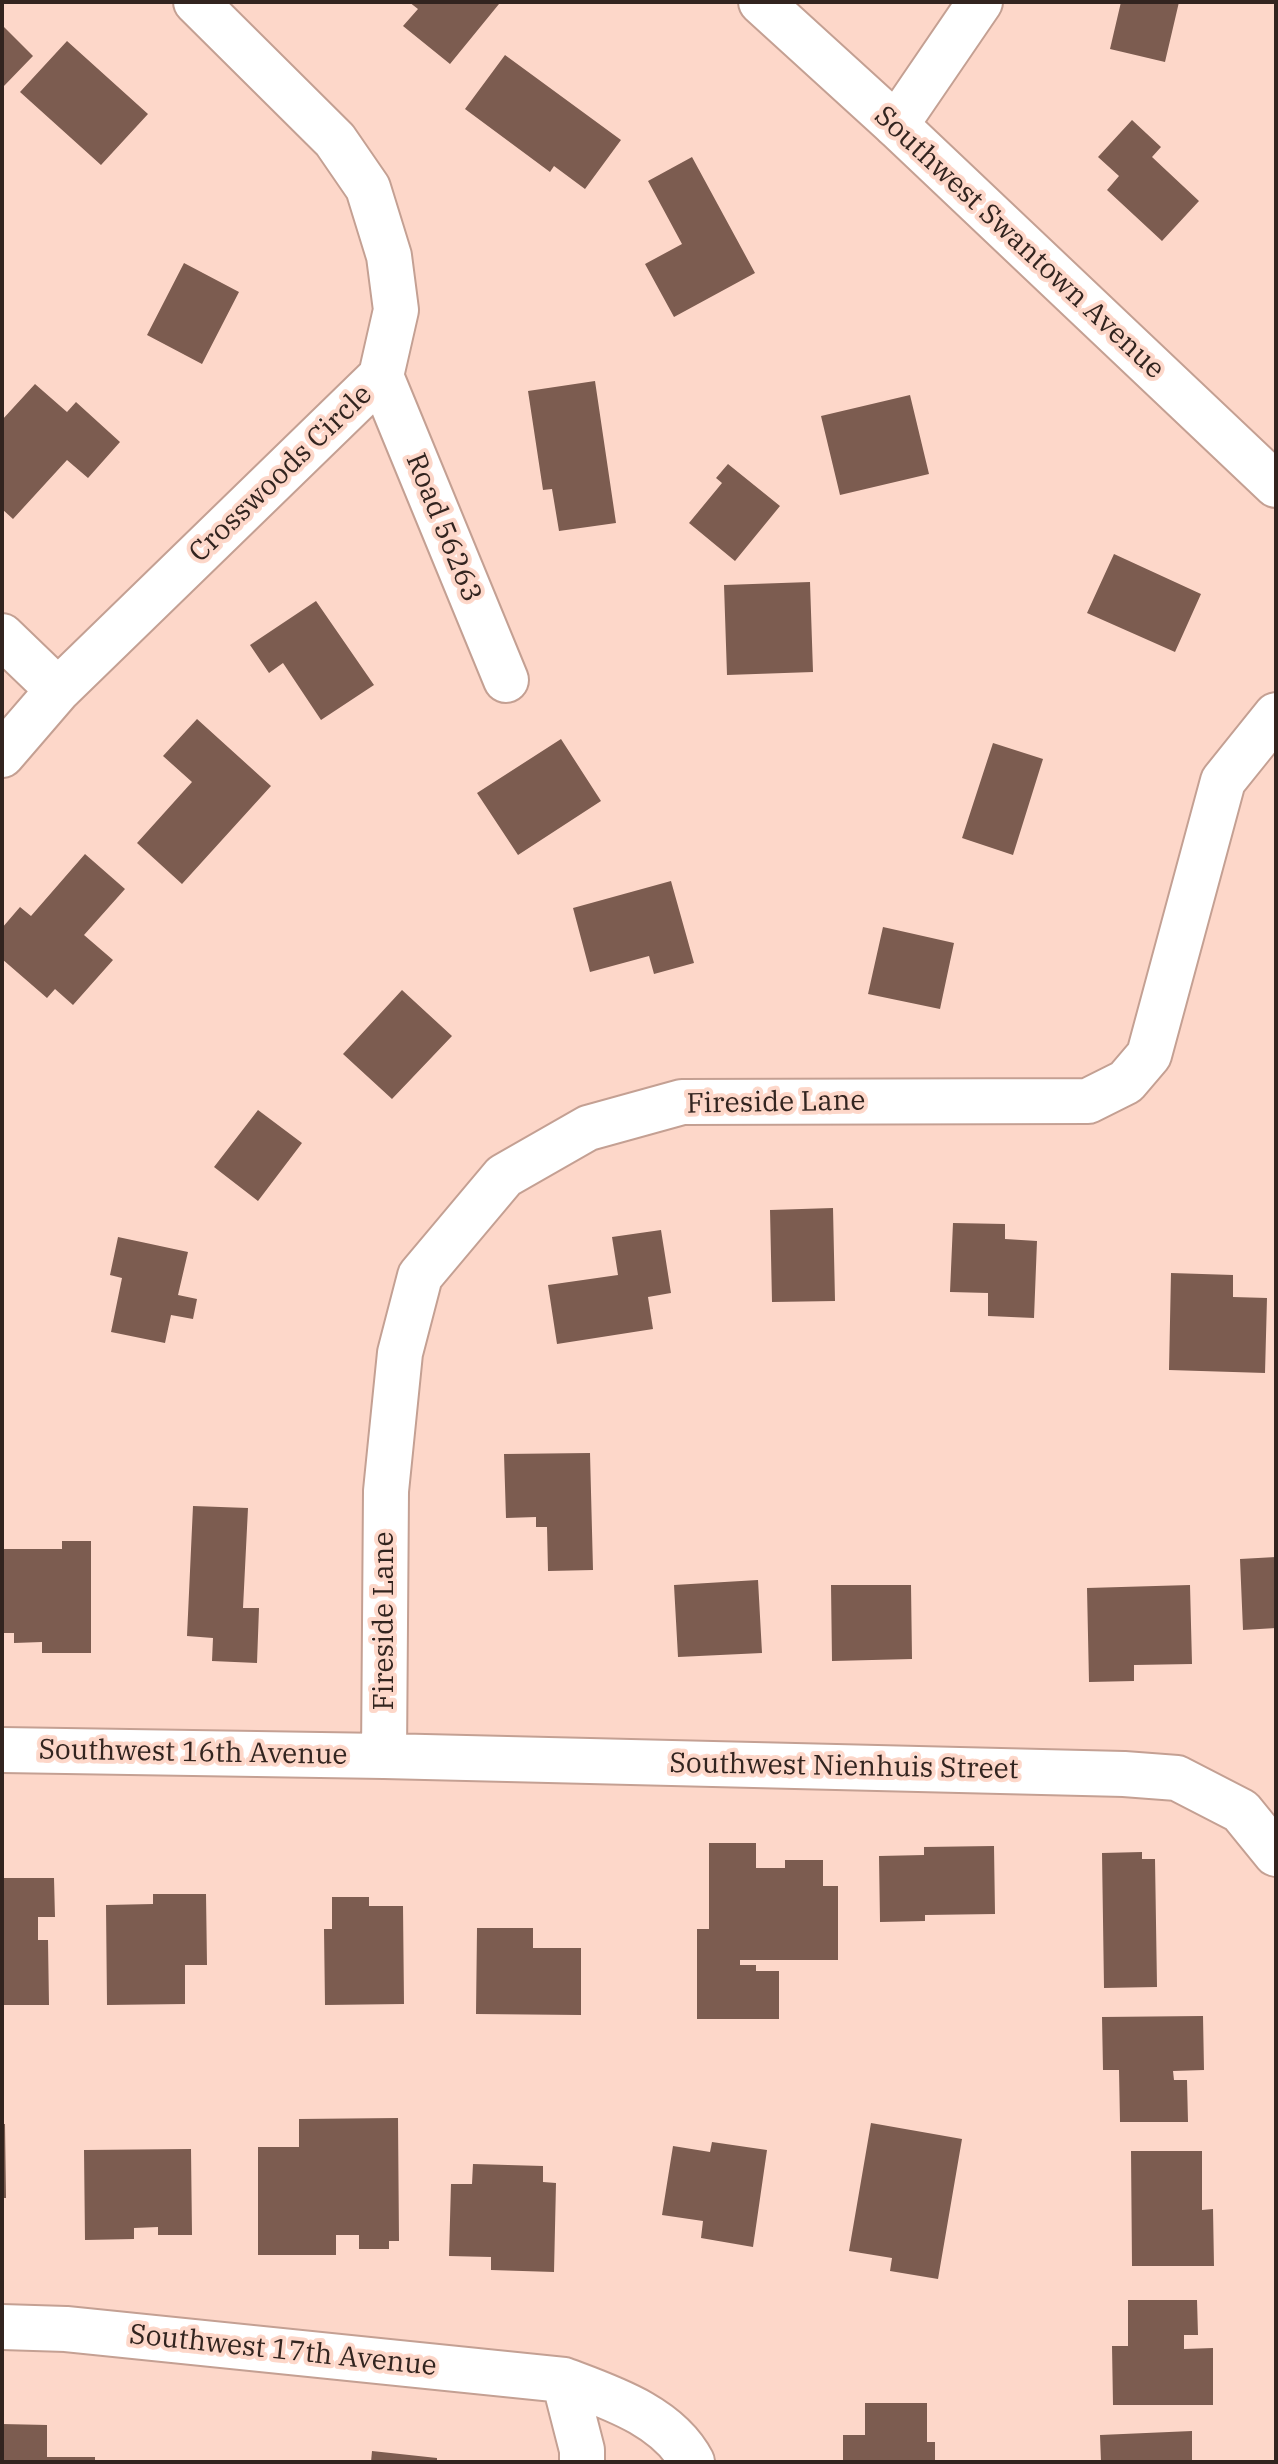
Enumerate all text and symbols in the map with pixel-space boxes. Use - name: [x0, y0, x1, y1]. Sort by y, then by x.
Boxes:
- street label: Southwest Swantown Avenue: [867, 100, 1171, 386]
- street label: Crosswoods Circle: [183, 378, 379, 570]
- street label: Road 56263: [398, 449, 488, 607]
- street label: Fireside Lane: [686, 1085, 866, 1121]
- street label: Fireside Lane: [368, 1532, 402, 1710]
- street label: Southwest 16th Avenue: [38, 1734, 348, 1772]
- street label: Southwest Nienhuis Street: [669, 1747, 1019, 1787]
- street label: Southwest 17th Avenue: [128, 2318, 438, 2384]

